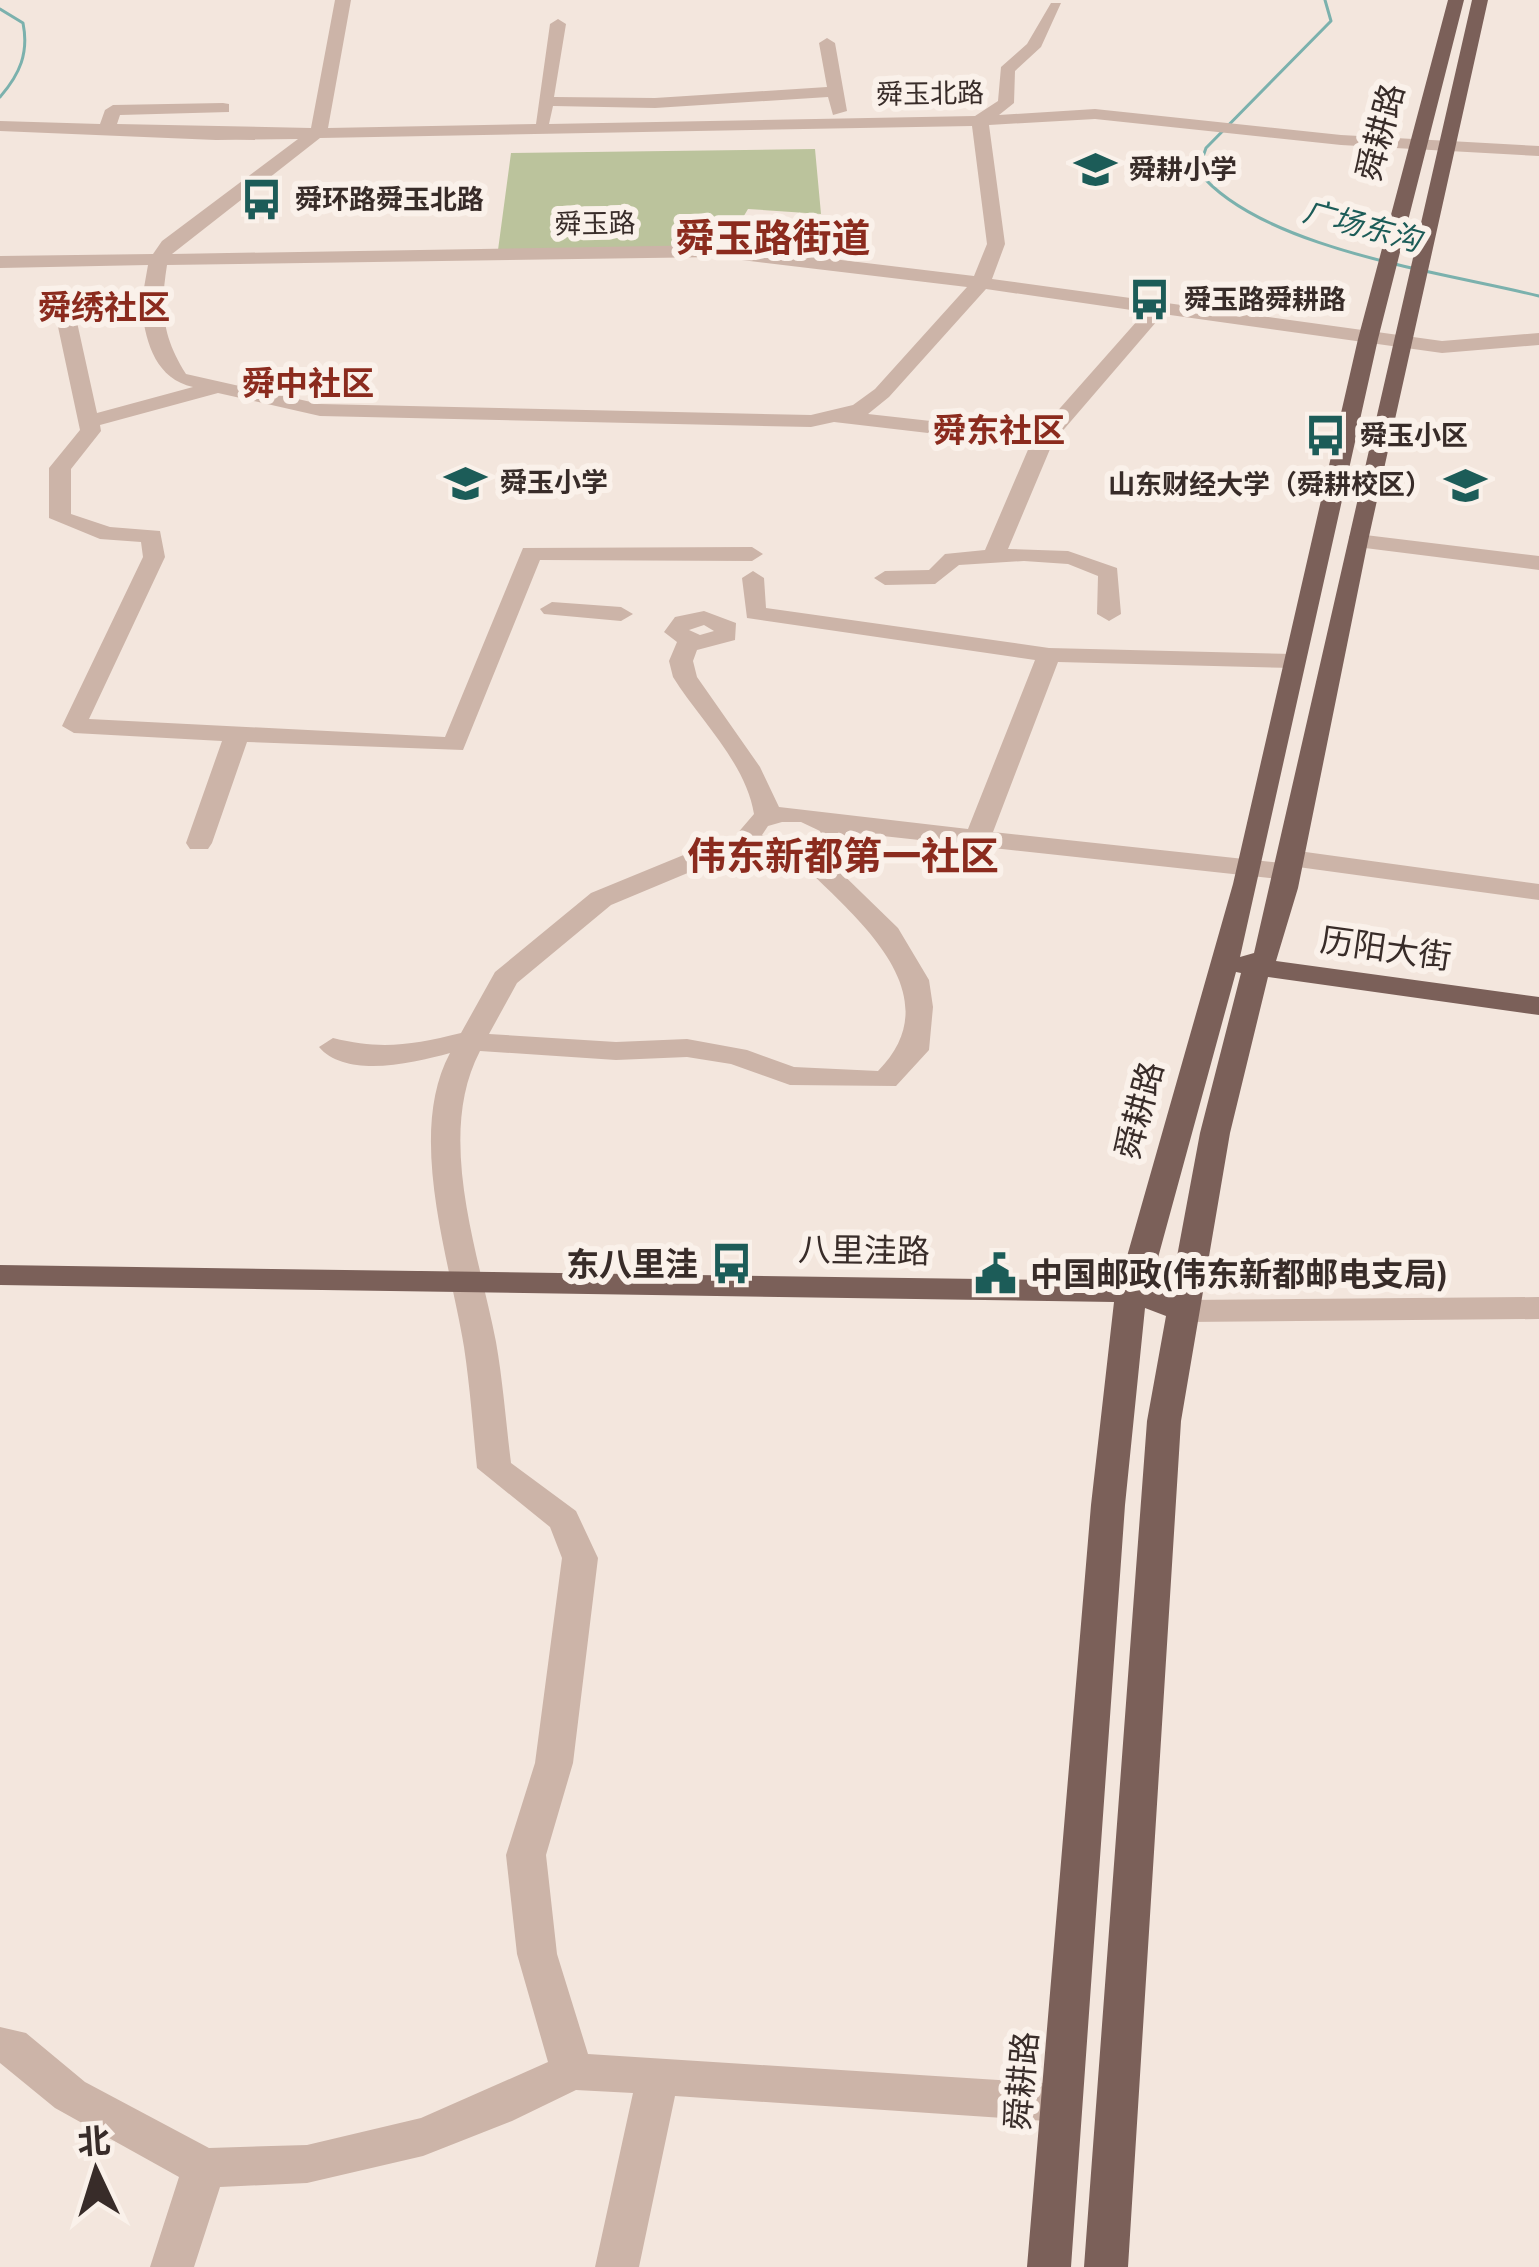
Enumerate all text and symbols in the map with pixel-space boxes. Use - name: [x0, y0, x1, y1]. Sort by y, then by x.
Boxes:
- street label: 舜玉北路: [876, 76, 984, 110]
- street label: 舜耕路: [1349, 79, 1411, 185]
- school or university icon: 舜耕小学: [1072, 147, 1118, 193]
- place label: 舜耕小学: [1129, 153, 1237, 185]
- bus stop icon: 舜环路舜玉北路: [238, 177, 284, 223]
- place label: 舜环路舜玉北路: [295, 183, 484, 215]
- water label: 广场东沟: [1300, 192, 1428, 259]
- street label: 舜玉路: [554, 206, 636, 240]
- district label: 舜玉路街道: [675, 215, 871, 261]
- bus stop icon: 舜玉路舜耕路: [1127, 277, 1173, 323]
- place label: 舜玉路舜耕路: [1184, 283, 1346, 315]
- district label: 舜绣社区: [38, 288, 170, 326]
- district label: 舜中社区: [242, 364, 374, 402]
- district label: 舜东社区: [933, 411, 1065, 449]
- bus stop icon: 舜玉小区: [1303, 413, 1349, 459]
- place label: 舜玉小区: [1360, 419, 1468, 451]
- school or university icon: 舜玉小学: [443, 460, 489, 506]
- school or university icon: 山东财经大学（舜耕校区）: [1443, 462, 1489, 508]
- place label: 舜玉小学: [500, 466, 608, 498]
- place label: 山东财经大学（舜耕校区）: [1108, 468, 1432, 500]
- district label: 伟东新都第一社区: [687, 833, 999, 879]
- street label: 历阳大街: [1318, 920, 1454, 976]
- street label: 舜耕路: [1108, 1057, 1170, 1163]
- street label: 八里洼路: [798, 1230, 930, 1270]
- bus stop icon: 东八里洼: [709, 1241, 755, 1287]
- place label: 东八里洼: [566, 1245, 698, 1283]
- public building icon: 中国邮政(伟东新都邮电支局): [973, 1251, 1019, 1297]
- place label: 中国邮政(伟东新都邮电支局): [1030, 1255, 1448, 1293]
- street label: 舜耕路: [998, 2030, 1044, 2132]
- north arrow: [36, 2111, 156, 2231]
- text: 北: [76, 2121, 112, 2161]

